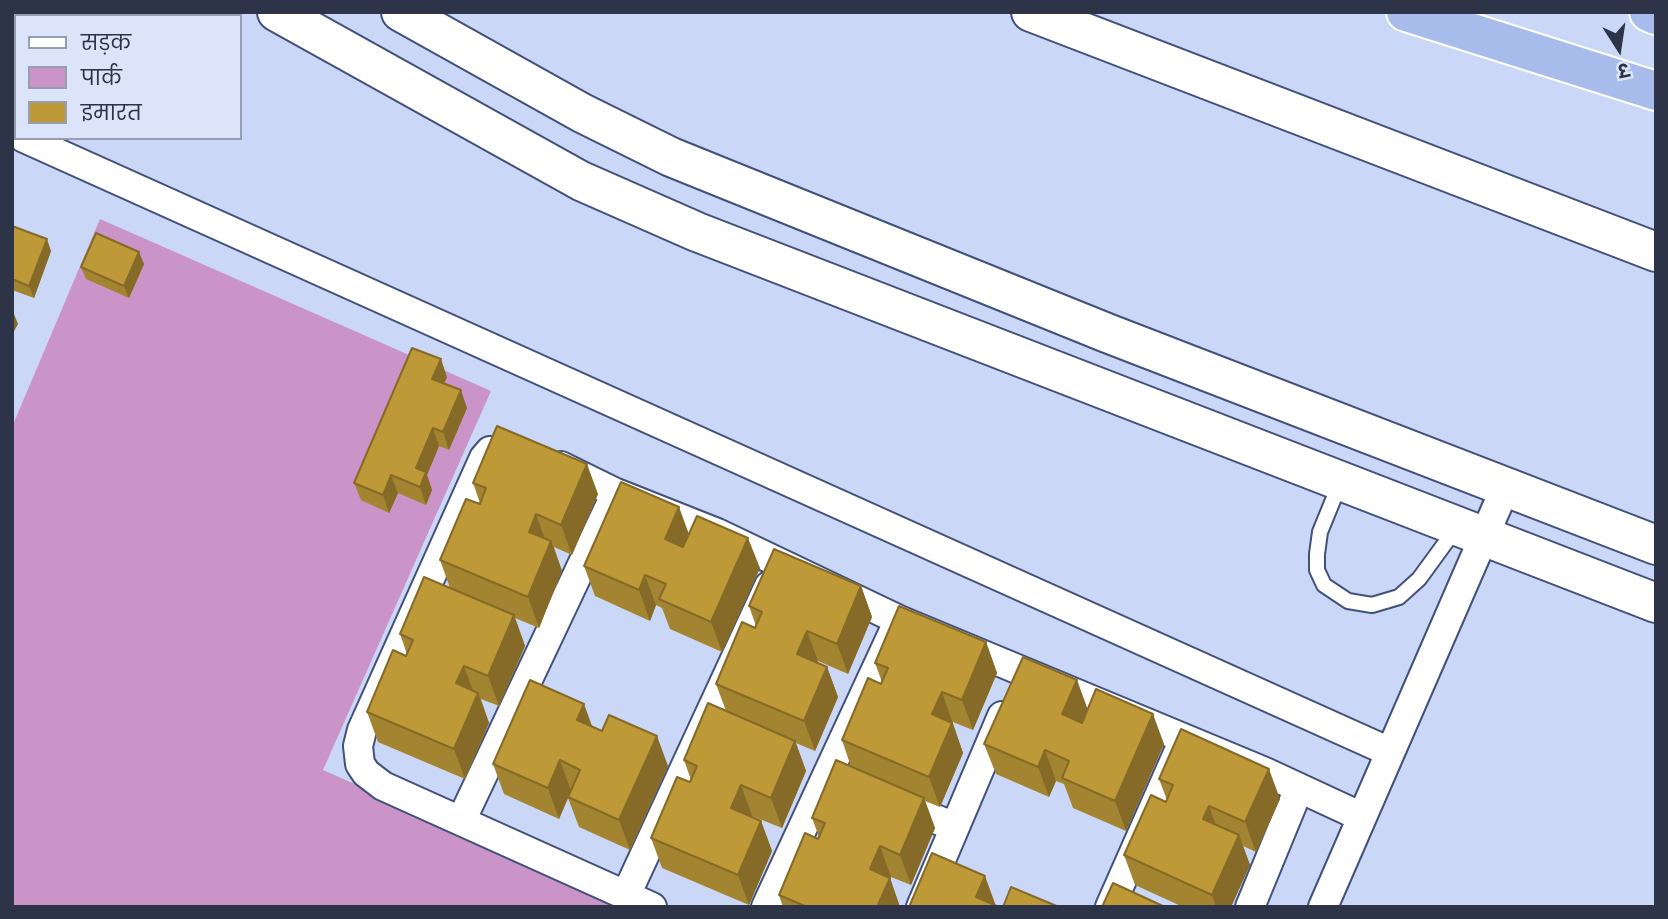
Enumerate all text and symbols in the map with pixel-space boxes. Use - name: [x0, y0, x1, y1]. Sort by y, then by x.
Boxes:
- legend: [14, 14, 242, 140]
- north arrow: [1584, 14, 1654, 84]
- text: सड़क: [81, 28, 131, 57]
- text: उ: [1615, 56, 1632, 84]
- text: पार्क: [81, 63, 122, 92]
- text: इमारत: [81, 98, 142, 127]

